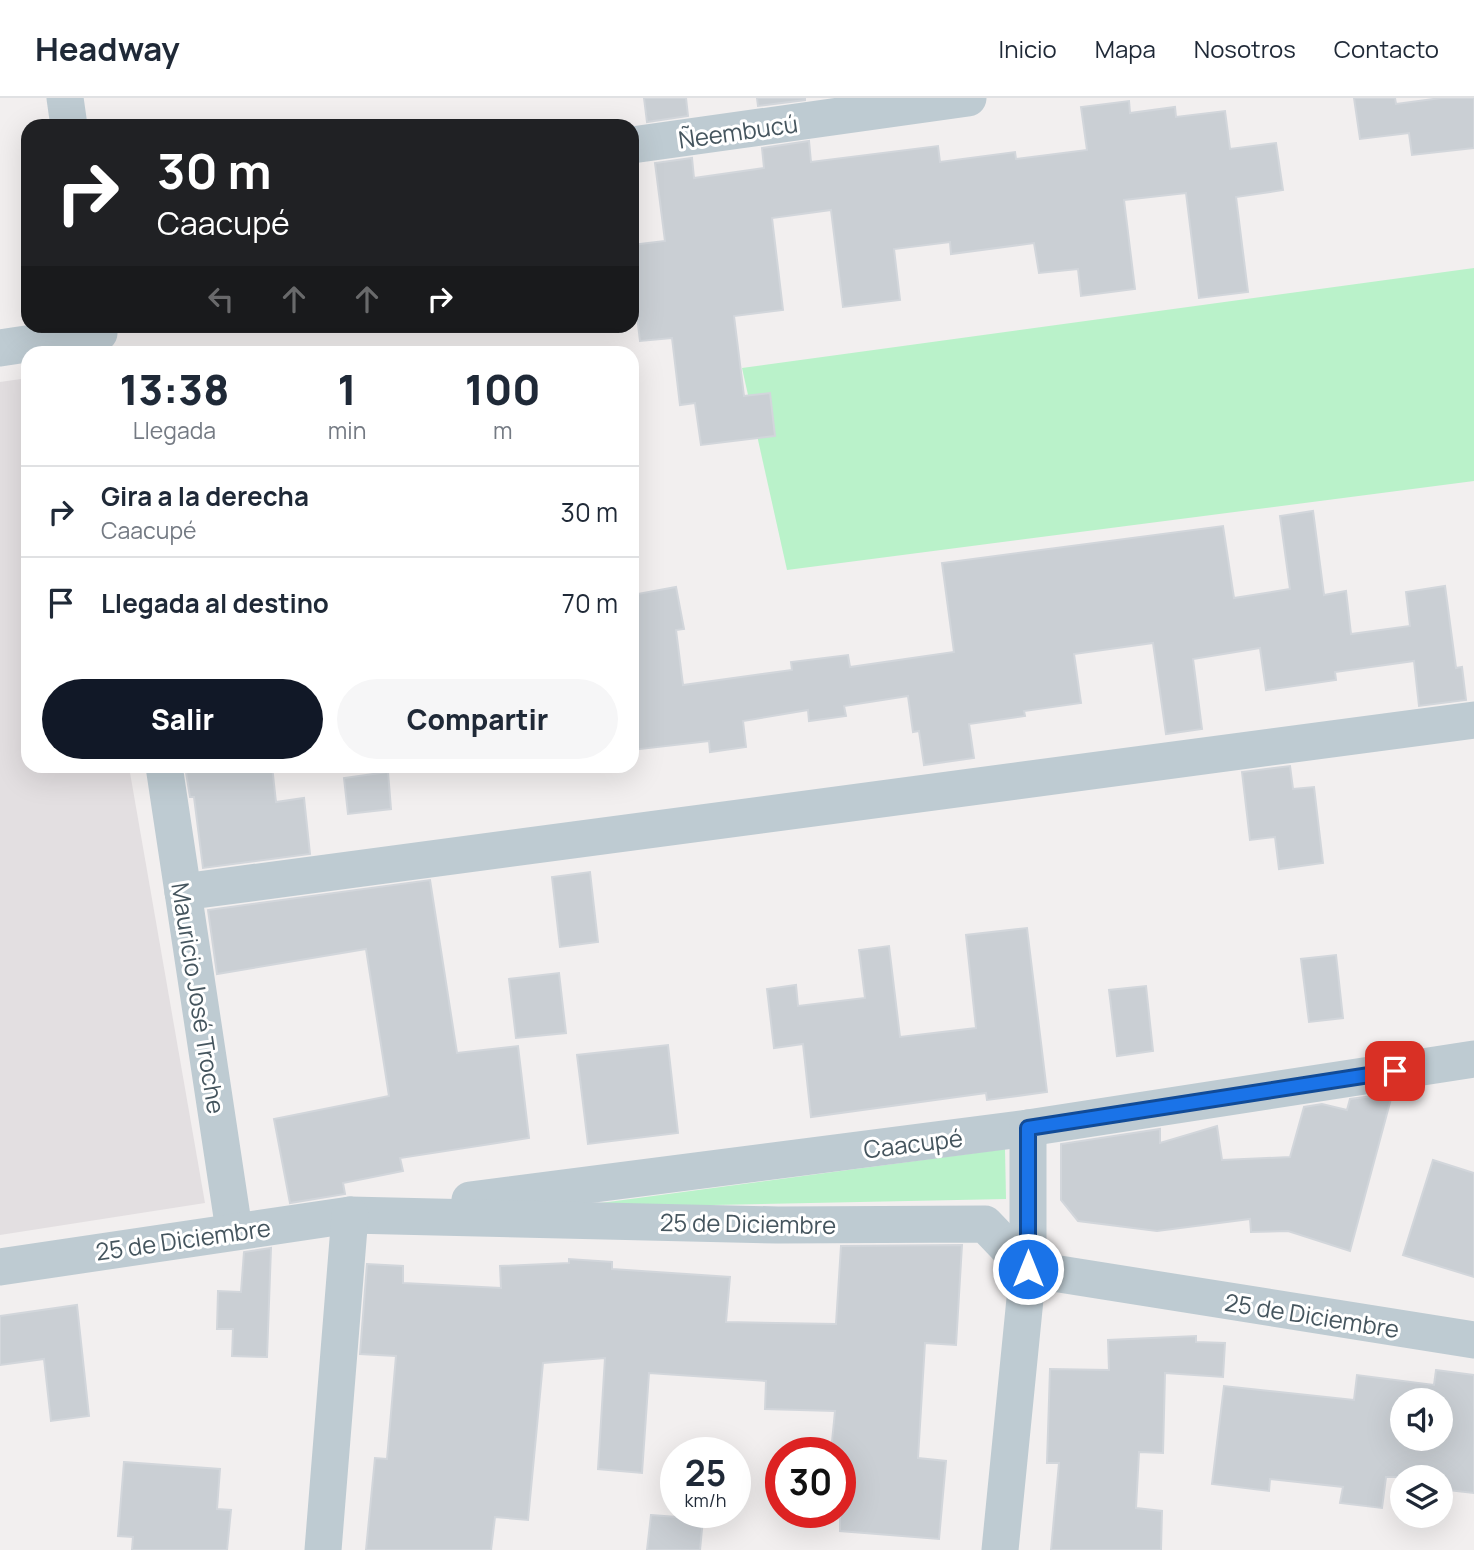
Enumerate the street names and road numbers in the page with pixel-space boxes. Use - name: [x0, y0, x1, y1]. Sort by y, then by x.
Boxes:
- street label: Ñeembucú: [676, 106, 800, 156]
- street label: Mauricio José Troche: [164, 880, 234, 1116]
- street label: Caacupé: [862, 1121, 964, 1165]
- street label: 25 de Diciembre: [660, 1205, 836, 1241]
- street label: 25 de Diciembre: [93, 1210, 273, 1268]
- street label: 25 de Diciembre: [1222, 1285, 1402, 1345]

